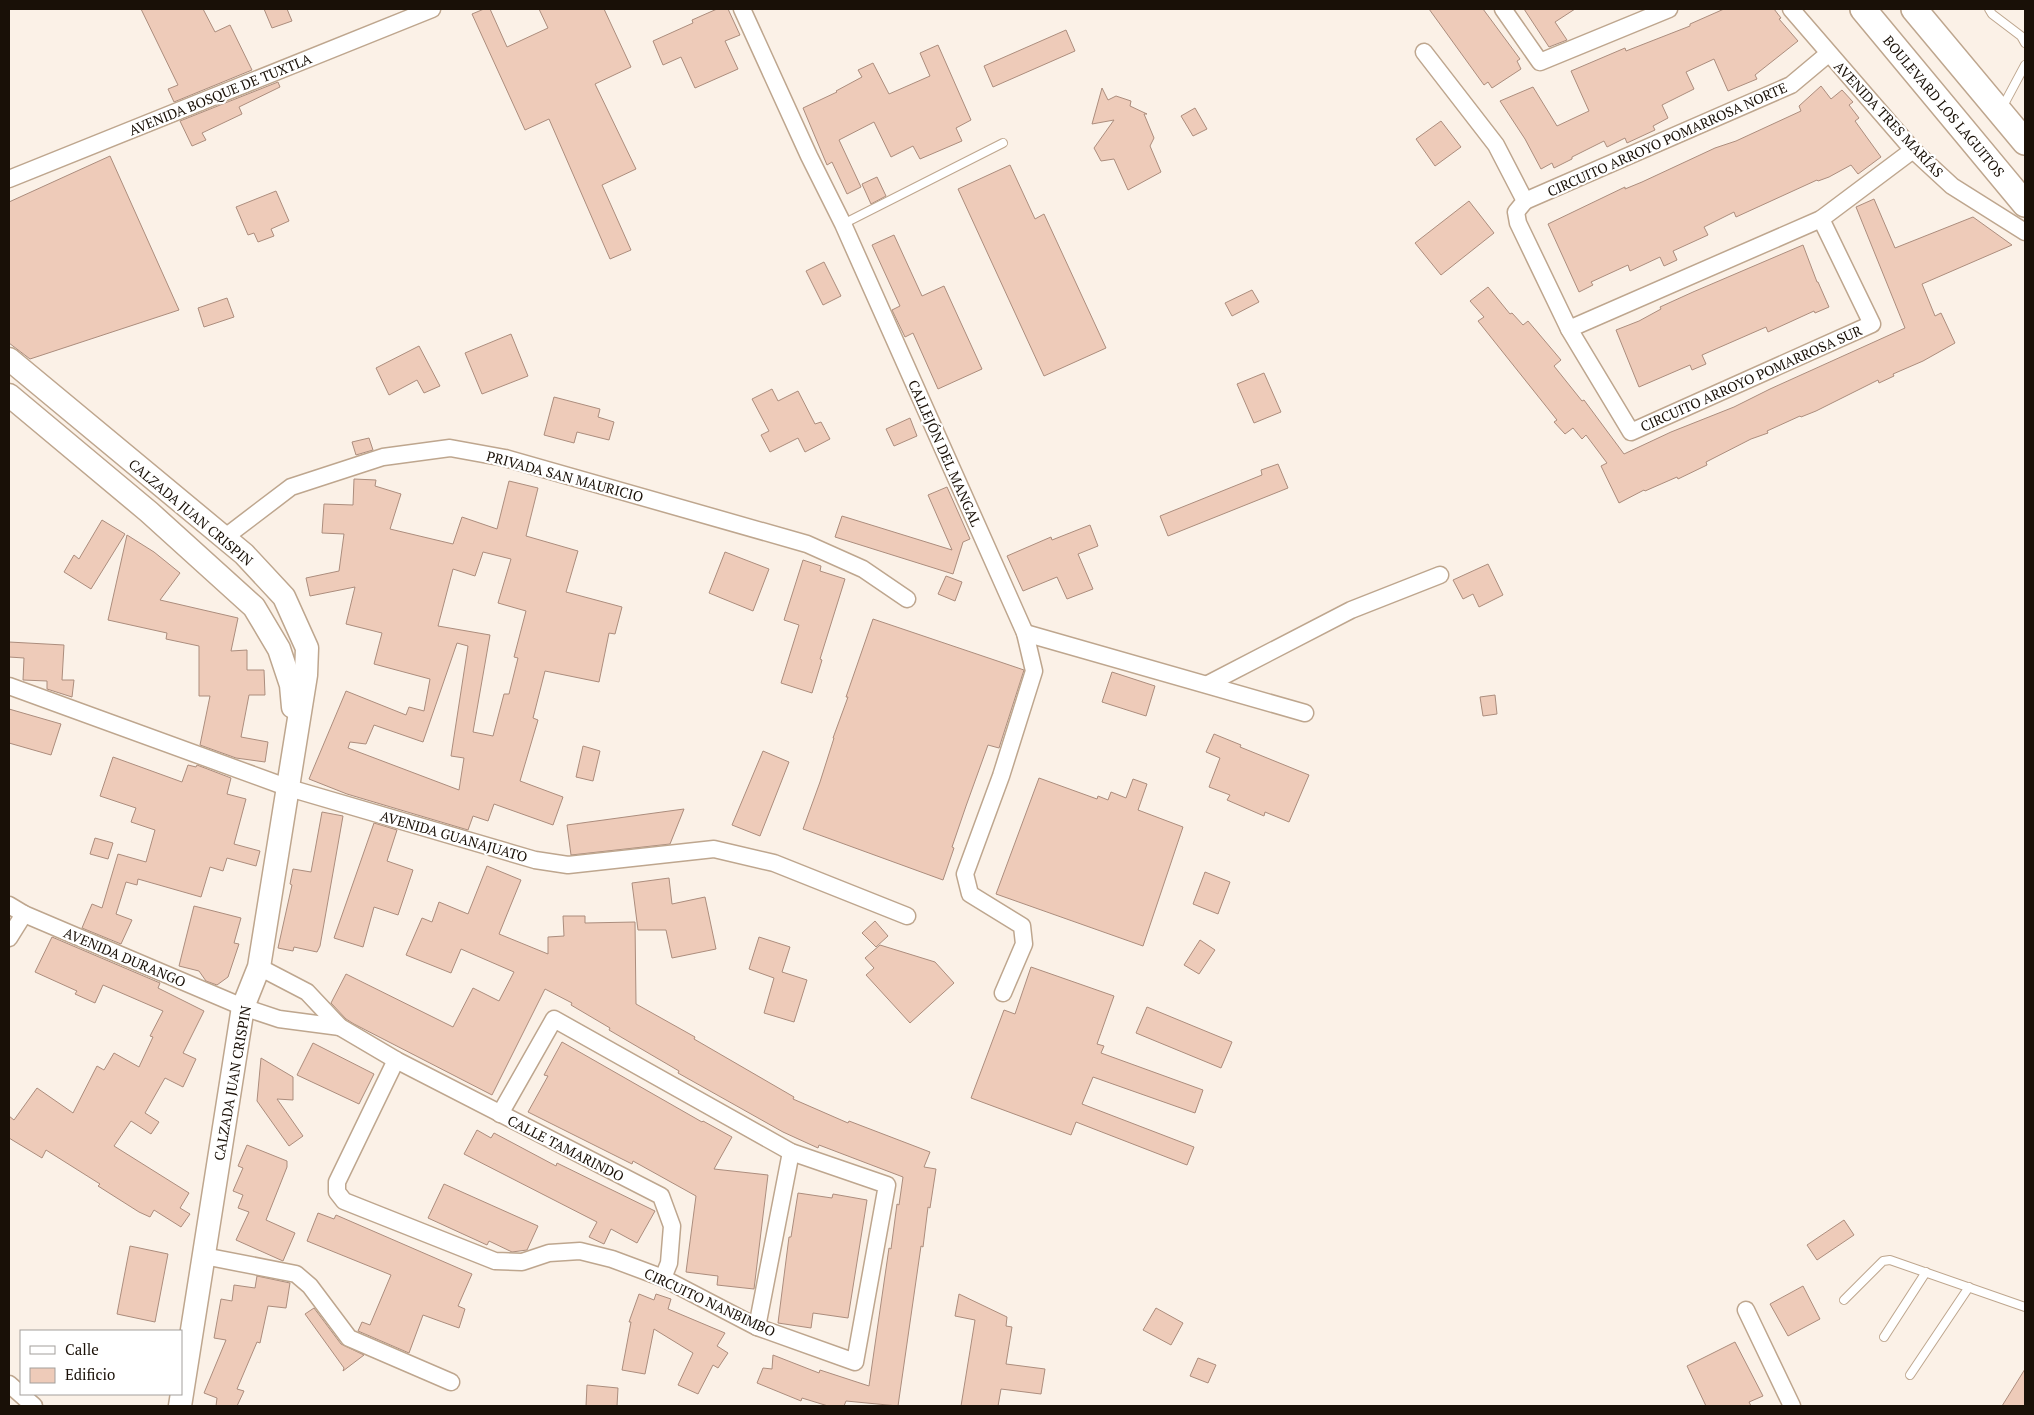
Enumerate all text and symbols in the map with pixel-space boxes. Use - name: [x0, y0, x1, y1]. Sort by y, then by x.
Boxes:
- street label: BOULEVARD LOS LAGUITOS: [1879, 31, 2009, 181]
- street label: AVENIDA BOSQUE DE TUXTLA: [126, 48, 315, 139]
- street label: AVENIDA TRES MARÍAS: [1830, 57, 1948, 181]
- street label: CIRCUITO ARROYO POMARROSA NORTE: [1544, 77, 1790, 201]
- street label: CIRCUITO ARROYO POMARROSA SUR: [1637, 320, 1865, 436]
- street label: CALLEJÓN DEL MANGAL: [904, 377, 986, 530]
- street label: PRIVADA SAN MAURICIO: [484, 446, 646, 506]
- street label: CALZADA JUAN CRISPIN: [125, 454, 257, 570]
- street label: AVENIDA GUANAJUATO: [378, 806, 530, 866]
- street label: AVENIDA DURANGO: [61, 923, 189, 991]
- street label: CALZADA JUAN CRISPIN: [209, 1004, 255, 1162]
- street label: CALLE TAMARINDO: [505, 1110, 627, 1186]
- street label: CIRCUITO NANBIMBO: [641, 1263, 779, 1341]
- legend: [20, 1330, 182, 1395]
- text: Calle: [65, 1339, 99, 1359]
- text: Edificio: [65, 1364, 115, 1384]

